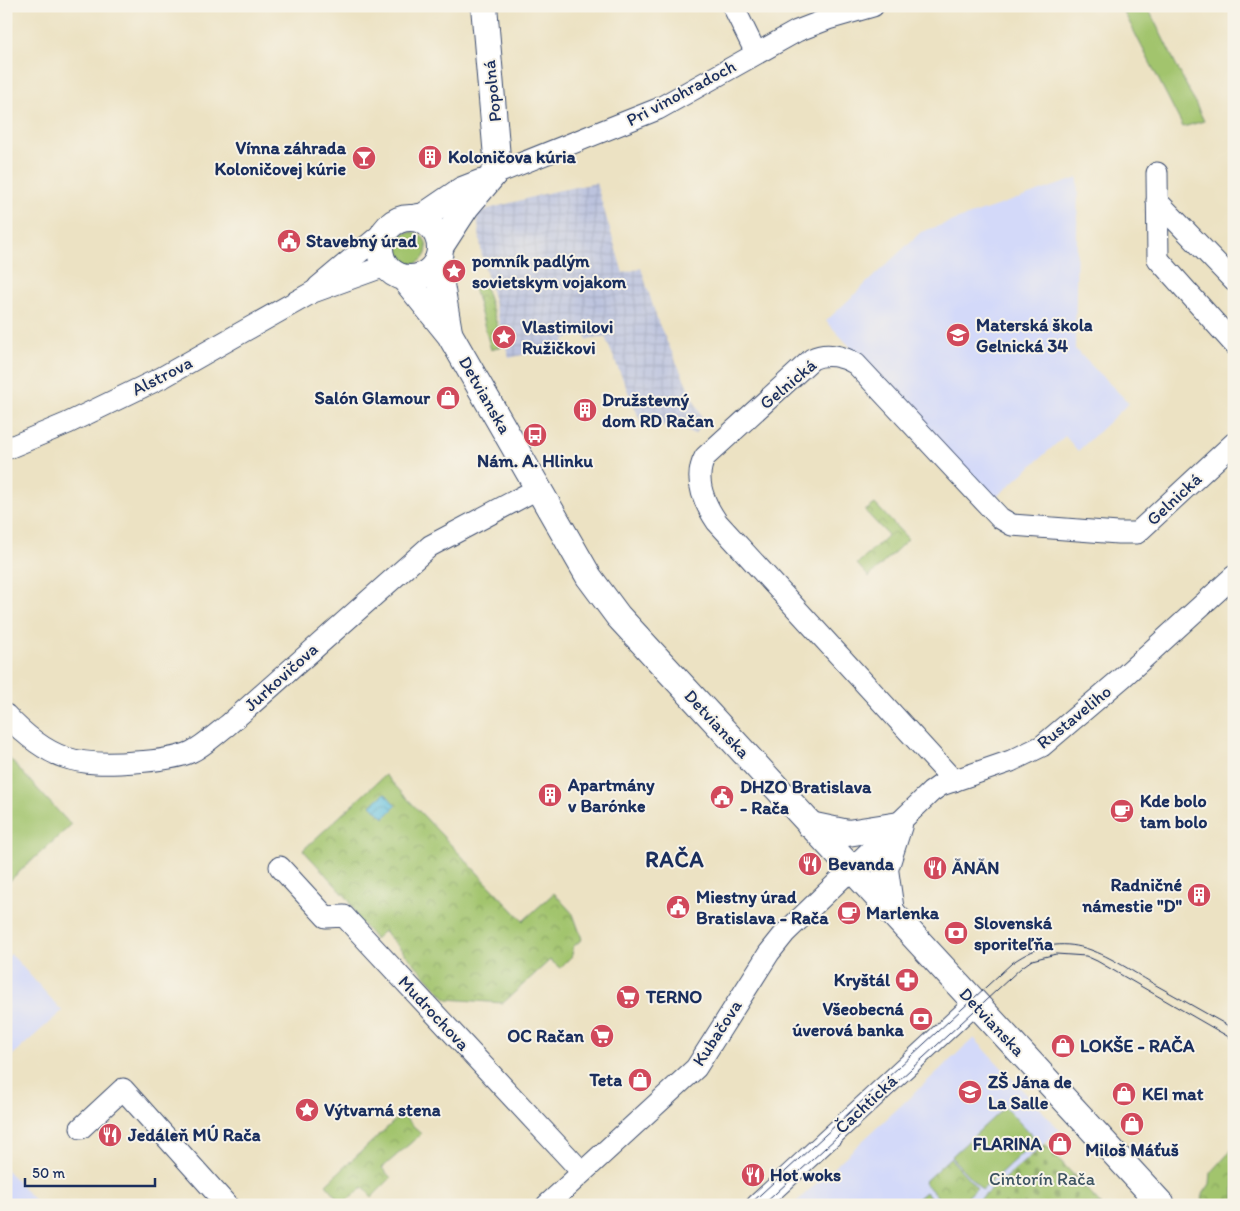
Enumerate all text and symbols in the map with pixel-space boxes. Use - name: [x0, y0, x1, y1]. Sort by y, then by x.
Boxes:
- street label: Pri vinohradoch: [623, 55, 739, 131]
- street label: Popolná: [478, 58, 506, 123]
- place label: Vínna záhrada Koloničovej kúrie: [215, 137, 347, 180]
- building icon: Koloničova kúria: [417, 144, 443, 170]
- bar icon: Vínna záhrada Koloničovej kúrie: [351, 145, 377, 171]
- place label: Koloničova kúria: [448, 146, 577, 168]
- public building icon: Stavebný úrad: [276, 228, 302, 254]
- place label: Stavebný úrad: [306, 230, 417, 252]
- place label: pomník padlým sovietskym vojakom: [471, 250, 627, 293]
- place icon: pomník padlým sovietskym vojakom: [441, 258, 467, 284]
- place label: Materská škola Gelnická 34: [976, 314, 1093, 357]
- place label: Vlastimilovi Ružičkovi: [522, 316, 613, 359]
- school or university icon: Materská škola Gelnická 34: [945, 322, 971, 348]
- place icon: Vlastimilovi Ružičkovi: [491, 324, 517, 350]
- street label: Alstrova: [128, 351, 196, 401]
- street label: Detvianska: [454, 352, 516, 438]
- street label: Gelnická: [755, 354, 821, 414]
- shop icon: Salón Glamour: [435, 385, 461, 411]
- place label: Salón Glamour: [315, 387, 431, 409]
- place label: Družstevný dom RD Račan: [602, 389, 715, 432]
- building icon: Družstevný dom RD Račan: [572, 397, 598, 423]
- bus stop icon: Nám. A. Hlinku: [522, 422, 548, 448]
- place label: Nám. A. Hlinku: [477, 450, 593, 472]
- street label: Gelnická: [1142, 468, 1207, 530]
- street label: Jurkovičova: [240, 638, 323, 716]
- street label: Rustaveliho: [1032, 680, 1116, 754]
- street label: Detvianska: [680, 685, 755, 764]
- place label: Apartmány v Barónke: [567, 774, 655, 817]
- place label: DHZO Bratislava - Rača: [740, 776, 872, 819]
- building icon: Apartmány v Barónke: [537, 782, 563, 808]
- public building icon: DHZO Bratislava - Rača: [709, 784, 735, 810]
- place label: Kde bolo tam bolo: [1140, 790, 1207, 833]
- cafe icon: Kde bolo tam bolo: [1109, 798, 1135, 824]
- district label: RAČA: [645, 846, 705, 873]
- restaurant icon: Bevanda: [797, 851, 823, 877]
- place label: Bevanda: [828, 853, 895, 875]
- restaurant icon: ĂNĂN: [922, 855, 948, 881]
- place label: ĂNĂN: [951, 857, 999, 879]
- place label: Radničné námestie "D": [1081, 874, 1182, 917]
- building icon: Radničné námestie "D": [1186, 882, 1212, 908]
- place label: Miestny úrad Bratislava - Rača: [696, 886, 829, 929]
- public building icon: Miestny úrad Bratislava - Rača: [665, 894, 691, 920]
- cafe icon: Marlenka: [836, 900, 862, 926]
- place label: Marlenka: [866, 902, 940, 924]
- place label: Slovenská sporiteľňa: [974, 912, 1054, 955]
- bank icon: Slovenská sporiteľňa: [943, 920, 969, 946]
- pharmacy icon: Kryštál: [894, 967, 920, 993]
- place label: Kryštál: [834, 969, 891, 991]
- street label: Mudrochova: [394, 971, 475, 1056]
- street label: Detvianska: [955, 983, 1030, 1062]
- supermarket icon: TERNO: [615, 984, 641, 1010]
- place label: TERNO: [645, 986, 702, 1008]
- street label: Kubačova: [687, 995, 747, 1070]
- place label: Všeobecná úverová banka: [791, 998, 905, 1041]
- bank icon: Všeobecná úverová banka: [908, 1006, 934, 1032]
- supermarket icon: OC Račan: [589, 1023, 615, 1049]
- place label: OC Račan: [507, 1025, 585, 1047]
- shop icon: LOKŠE - RAČA: [1050, 1033, 1076, 1059]
- place label: LOKŠE - RAČA: [1080, 1035, 1195, 1057]
- shop icon: Teta: [627, 1067, 653, 1093]
- place label: Teta: [588, 1069, 622, 1091]
- street label: Čachtická: [830, 1069, 902, 1138]
- place label: ZŠ Jána de La Salle: [988, 1071, 1072, 1114]
- school or university icon: ZŠ Jána de La Salle: [957, 1079, 983, 1105]
- shop icon: KEI mat: [1111, 1081, 1137, 1107]
- place label: KEI mat: [1142, 1083, 1204, 1105]
- place icon: Výtvarná stena: [294, 1097, 320, 1123]
- place label: Výtvarná stena: [324, 1099, 441, 1121]
- shop icon: Miloš Máťuš: [1119, 1111, 1145, 1137]
- restaurant icon: Jedáleň MÚ Rača: [97, 1122, 123, 1148]
- place label: Jedáleň MÚ Rača: [127, 1124, 261, 1146]
- shop icon: FLARINA: [1047, 1131, 1073, 1157]
- place label: FLARINA: [973, 1133, 1042, 1155]
- place label: Miloš Máťuš: [1085, 1139, 1179, 1161]
- scale bar: [25, 1156, 155, 1188]
- restaurant icon: Hot woks: [740, 1162, 766, 1188]
- text: 50 m: [32, 1164, 65, 1182]
- place label: Hot woks: [770, 1164, 841, 1186]
- park label: Cintorín Rača: [989, 1168, 1096, 1190]

